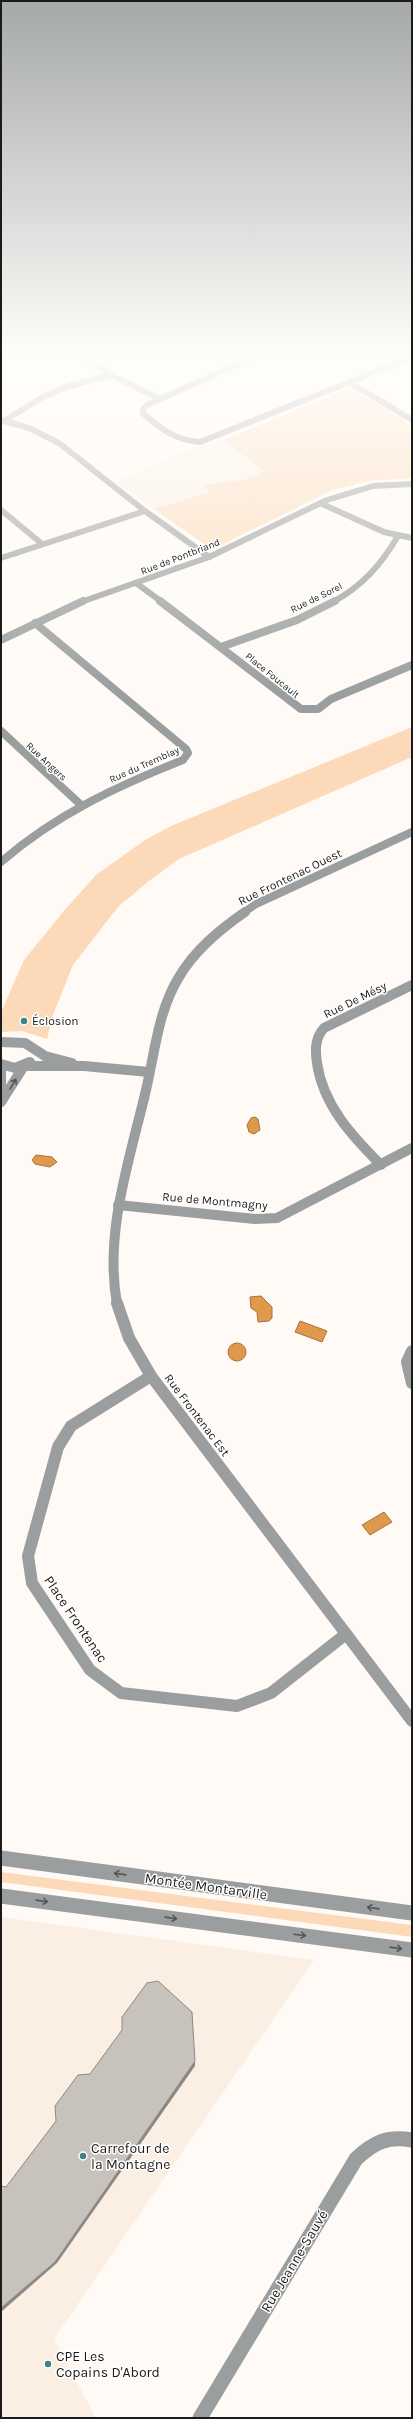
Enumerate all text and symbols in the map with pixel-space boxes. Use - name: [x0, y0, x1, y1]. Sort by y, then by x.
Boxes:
- street label: Rue de Pontbriand: [139, 536, 222, 578]
- street label: Rue de Sorel: [289, 580, 344, 616]
- street label: Place Foucault: [243, 650, 302, 701]
- street label: Rue Angers: [24, 740, 69, 784]
- street label: Rue du Tremblay: [108, 744, 182, 786]
- street label: Rue Frontenac Ouest: [236, 846, 345, 908]
- street label: Rue De Mésy: [321, 979, 389, 1021]
- place label: Éclosion: [32, 1013, 79, 1028]
- marker: Éclosion: [19, 1016, 29, 1026]
- one-way arrow: [9, 1078, 17, 1090]
- street label: Rue de Montmagny: [162, 1189, 269, 1213]
- street label: Rue Frontenac Est: [162, 1371, 233, 1459]
- street label: Place Frontenac: [40, 1572, 111, 1666]
- one-way arrow: [114, 1870, 127, 1878]
- street label: Montée Montarville: [144, 1870, 268, 1903]
- one-way arrow: [35, 1898, 48, 1905]
- one-way arrow: [367, 1904, 380, 1912]
- one-way arrow: [164, 1914, 177, 1922]
- one-way arrow: [293, 1931, 306, 1939]
- one-way arrow: [389, 1944, 402, 1952]
- place label: Carrefour de la Montagne: [91, 2140, 170, 2173]
- marker: Carrefour de la Montagne: [78, 2151, 88, 2161]
- street label: Rue Jeanne-Sauvé: [257, 2207, 332, 2315]
- place label: CPE Les Copains D'Abord: [56, 2348, 160, 2381]
- marker: CPE Les Copains D'Abord: [43, 2359, 53, 2369]

